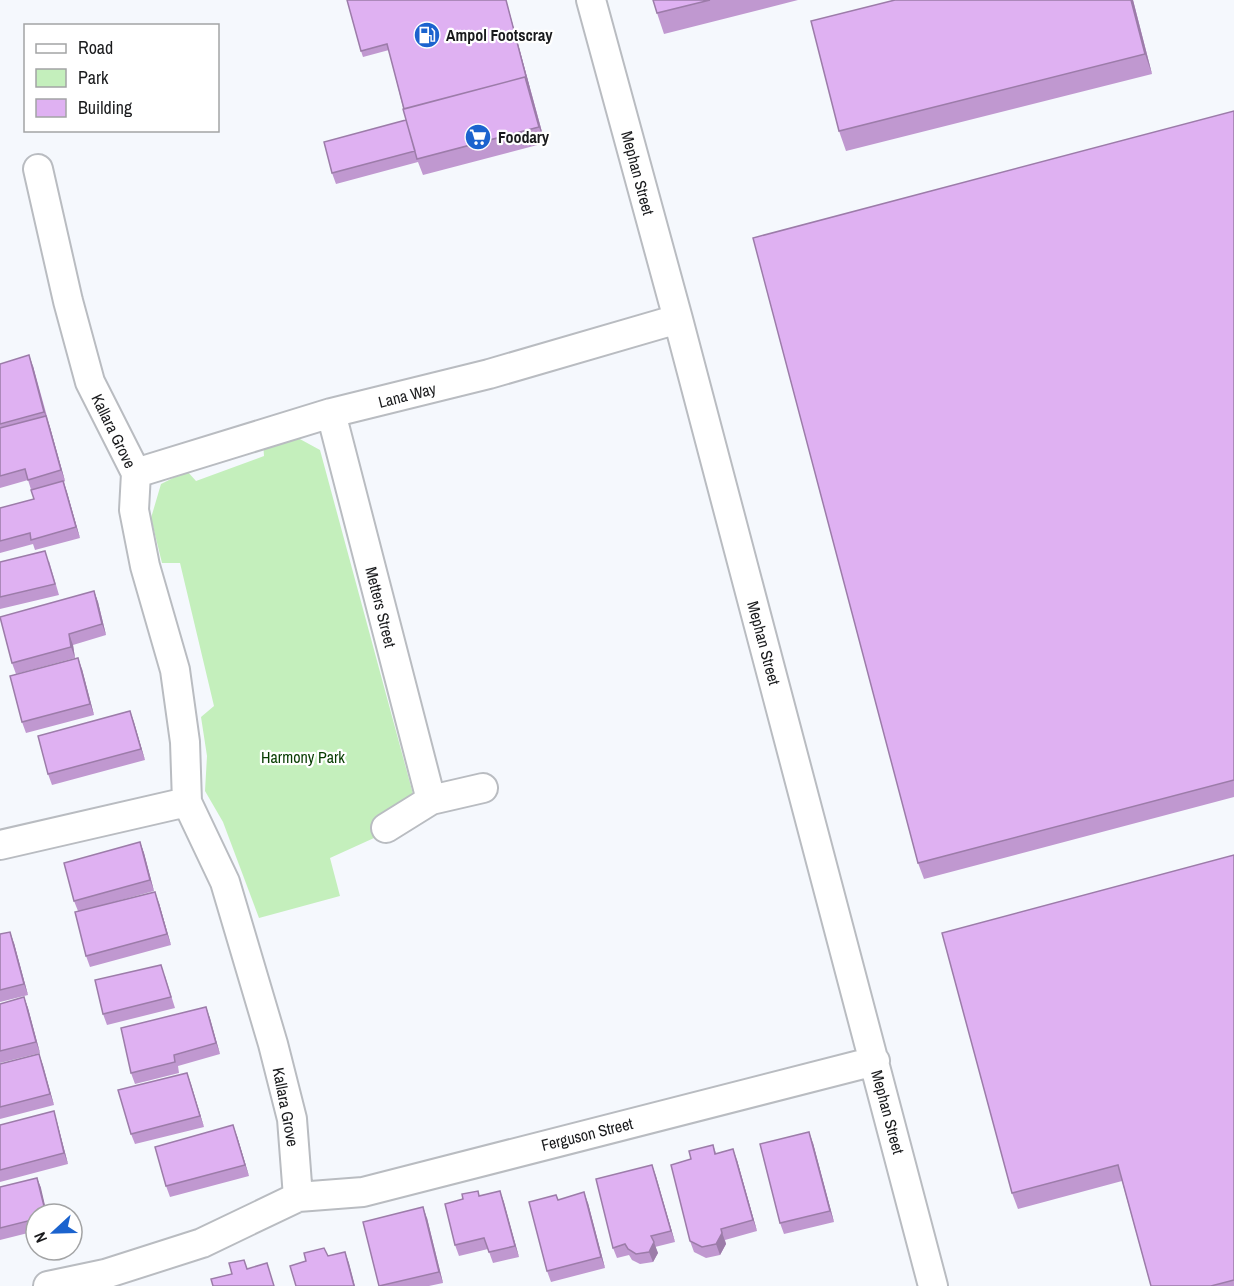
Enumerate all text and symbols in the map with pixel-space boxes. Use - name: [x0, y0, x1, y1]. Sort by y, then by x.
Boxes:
- fuel station icon: Ampol Footscray: [412, 20, 442, 50]
- legend: [24, 24, 219, 132]
- place label: Ampol Footscray: [446, 24, 553, 46]
- text: Road: [78, 35, 113, 60]
- text: Park: [78, 65, 109, 90]
- text: Building: [78, 95, 133, 120]
- supermarket icon: Foodary: [463, 122, 493, 152]
- place label: Foodary: [498, 126, 550, 148]
- street label: Mephan Street: [616, 129, 660, 218]
- street label: Lana Way: [376, 377, 439, 413]
- street label: Kallara Grove: [87, 390, 141, 472]
- street label: Metters Street: [360, 564, 402, 650]
- street label: Mephan Street: [742, 599, 786, 688]
- park label: Harmony Park: [261, 746, 345, 768]
- street label: Kallara Grove: [268, 1066, 304, 1148]
- street label: Mephan Street: [866, 1068, 910, 1157]
- street label: Ferguson Street: [539, 1112, 635, 1156]
- north arrow: [24, 1202, 84, 1262]
- text: N: [28, 1229, 52, 1246]

